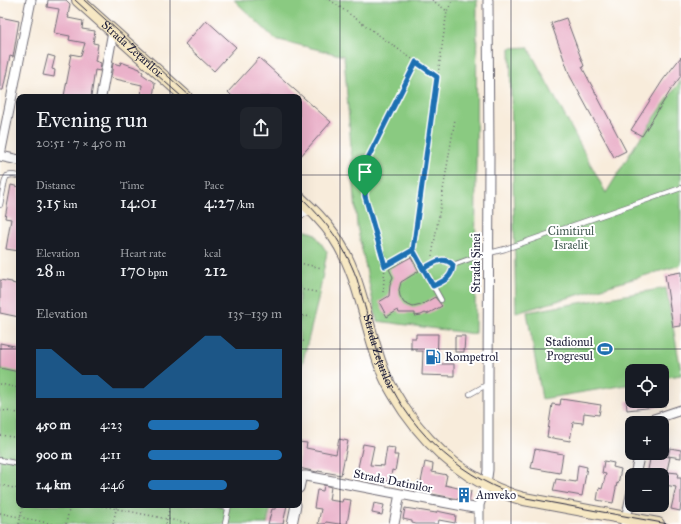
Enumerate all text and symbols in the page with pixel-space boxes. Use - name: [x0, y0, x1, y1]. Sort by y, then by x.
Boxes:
- street label: Strada Zețarilor: [99, 18, 166, 80]
- text: Evening run: [36, 106, 148, 133]
- button: share: [240, 107, 282, 149]
- text: 20:51 · 7 × 450 m: [36, 135, 126, 151]
- pin: [348, 155, 382, 196]
- icon: arrive: [354, 161, 376, 183]
- text: Distance: [36, 179, 75, 192]
- text: Time: [120, 179, 144, 192]
- text: Pace: [204, 179, 224, 192]
- text: 3.15: [36, 192, 61, 213]
- text: 14:01: [120, 192, 157, 213]
- text: 4:27: [204, 192, 235, 213]
- text: km: [61, 198, 78, 211]
- text: /km: [235, 198, 254, 211]
- park label: Cimitirul Israelit: [548, 224, 595, 252]
- street label: Strada Șinei: [469, 233, 483, 293]
- text: Elevation: [36, 247, 80, 260]
- text: Heart rate: [120, 247, 166, 260]
- text: kcal: [204, 247, 221, 260]
- text: 28: [36, 260, 53, 281]
- text: 170: [120, 260, 146, 281]
- text: 212: [204, 260, 227, 281]
- text: m: [53, 266, 65, 279]
- text: bpm: [146, 266, 168, 279]
- text: Elevation: [36, 306, 88, 322]
- text: 135–139 m: [228, 306, 282, 322]
- street label: Strada Zețarilor: [360, 313, 398, 392]
- place label: Stadionul Progresul: [545, 335, 594, 364]
- sports icon: Stadionul Progresul: [596, 340, 614, 358]
- fuel station icon: Rompetrol: [424, 348, 442, 366]
- place label: Rompetrol: [445, 350, 499, 364]
- map controls: [625, 364, 669, 512]
- button: locate: [625, 364, 669, 408]
- button: +: [625, 416, 669, 460]
- text: 450 m: [36, 417, 71, 433]
- text: 4:23: [100, 417, 122, 433]
- text: 900 m: [36, 447, 72, 463]
- text: 4:11: [100, 447, 121, 463]
- street label: Strada Datinilor: [352, 466, 434, 496]
- button: −: [625, 468, 669, 512]
- text: 1.4 km: [36, 477, 71, 493]
- text: 4:46: [100, 477, 124, 493]
- building icon: Amveko: [455, 486, 473, 504]
- place label: Amveko: [475, 488, 516, 502]

